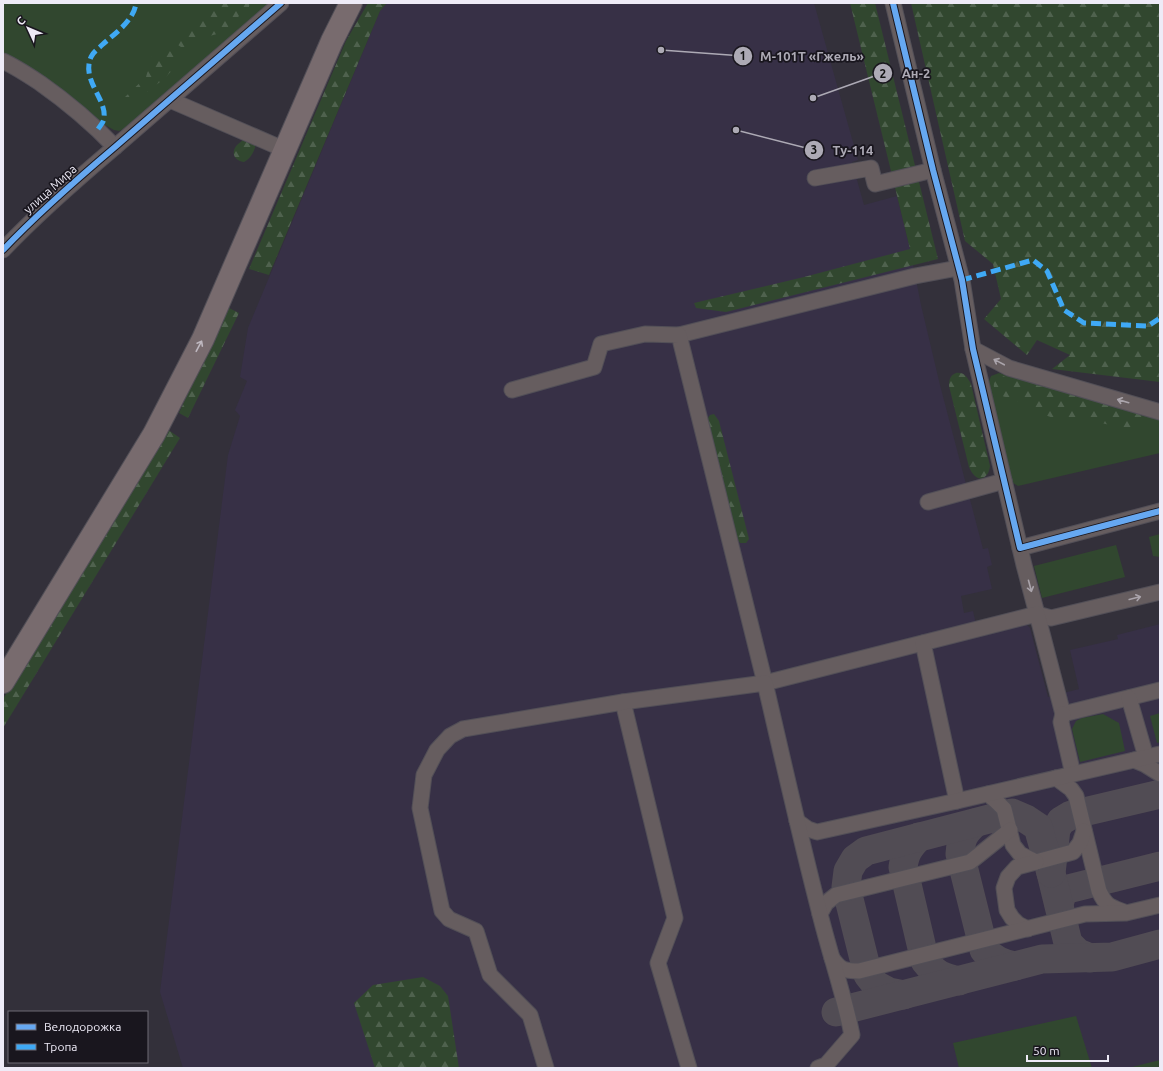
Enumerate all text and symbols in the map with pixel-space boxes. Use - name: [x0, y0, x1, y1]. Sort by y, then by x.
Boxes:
- north arrow: [8, 8, 48, 48]
- text: С: [14, 14, 28, 28]
- callout: М-101Т «Гжель»: [733, 44, 872, 69]
- text: 1: [740, 49, 746, 62]
- text: М-101Т «Гжель»: [760, 49, 865, 63]
- callout: Ан-2: [873, 61, 938, 86]
- text: Ан-2: [902, 66, 930, 80]
- text: 2: [880, 67, 887, 80]
- callout: Ту-114: [804, 138, 881, 163]
- text: 3: [811, 143, 817, 156]
- text: Ту-114: [833, 143, 873, 157]
- street label: улица Мира: [21, 162, 79, 216]
- one-way arrow: [196, 340, 204, 352]
- one-way arrow: [993, 358, 1005, 366]
- one-way arrow: [1116, 397, 1129, 404]
- one-way arrow: [1026, 579, 1034, 592]
- one-way arrow: [1128, 593, 1141, 601]
- legend: [8, 1011, 148, 1063]
- text: Велодорожка: [44, 1020, 121, 1033]
- scale bar: [1027, 1037, 1108, 1063]
- text: Тропа: [44, 1040, 77, 1053]
- text: 50 m: [1033, 1044, 1060, 1057]

